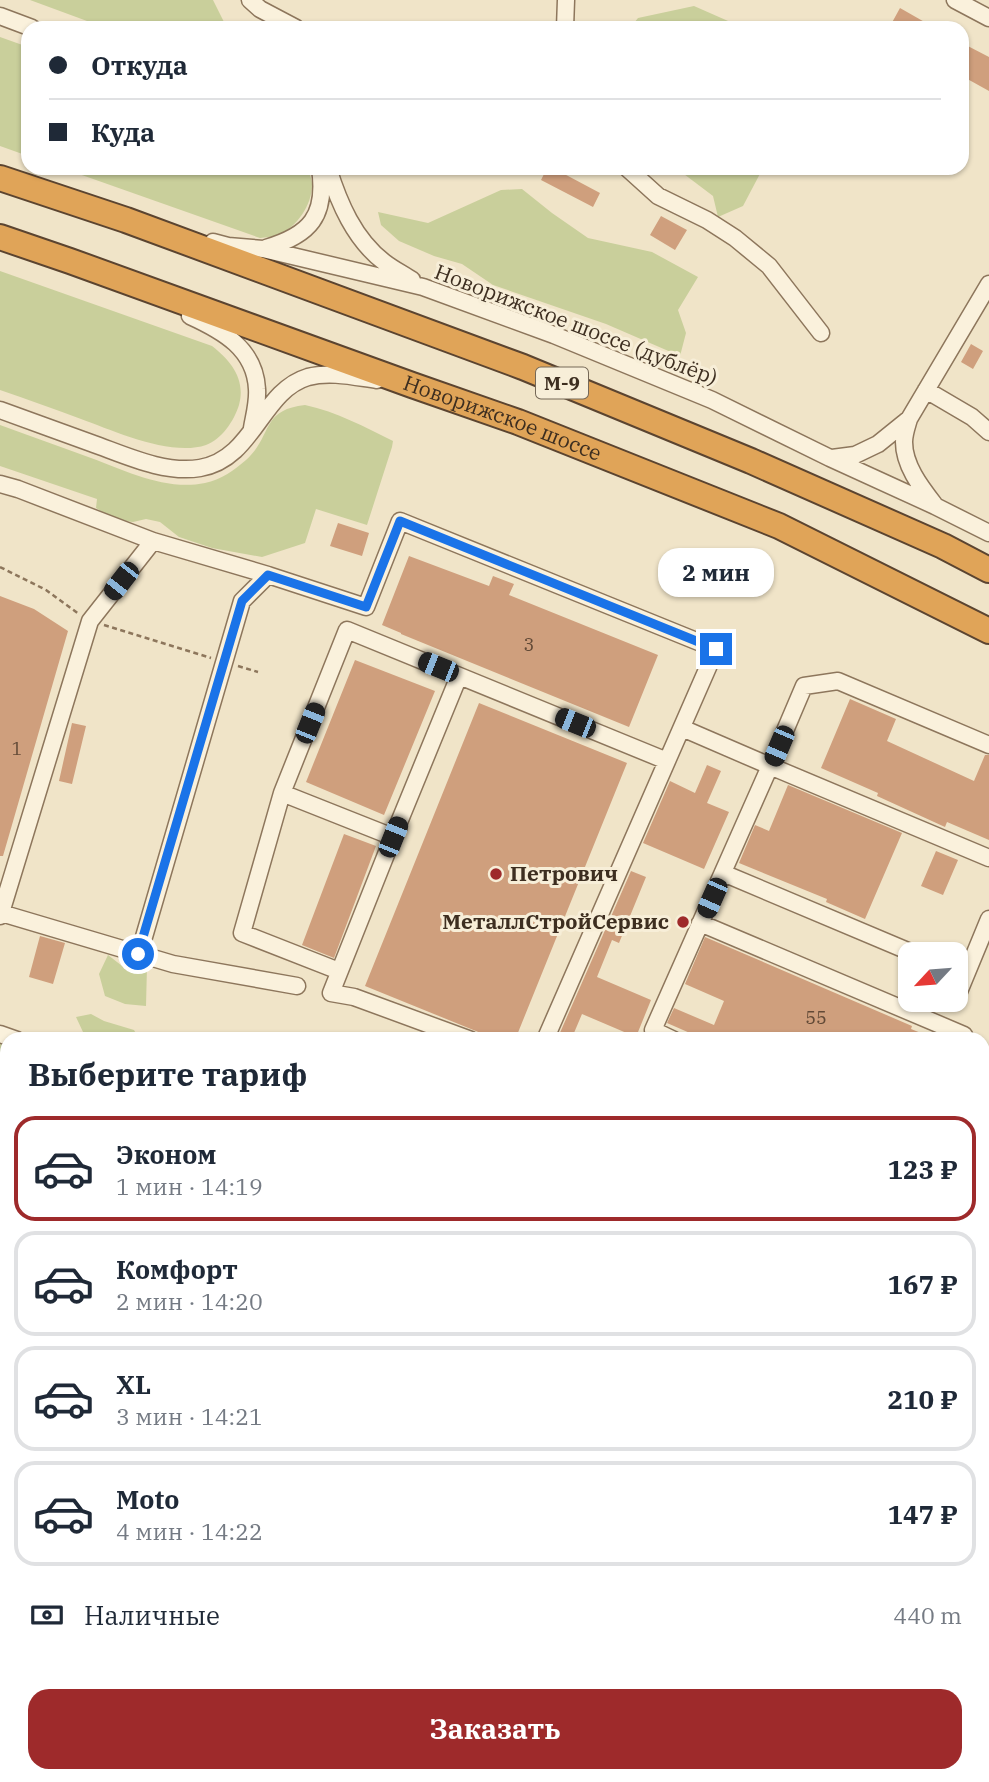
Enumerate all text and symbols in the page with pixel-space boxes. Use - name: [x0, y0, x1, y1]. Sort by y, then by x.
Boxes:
- text: Откуда: [91, 48, 188, 82]
- text: Куда: [91, 115, 155, 149]
- street label: Новорижское шоссе (дублёр): [431, 257, 722, 391]
- street label: Новорижское шоссе: [400, 368, 606, 467]
- road number: М-9: [536, 368, 588, 398]
- callout: 2 мин: [658, 548, 774, 596]
- text: 2 мин: [682, 557, 750, 587]
- car: [100, 558, 143, 604]
- house number: 3: [524, 633, 534, 656]
- route end: [700, 633, 732, 665]
- car: [415, 649, 462, 685]
- car: [293, 700, 328, 746]
- car: [552, 705, 599, 741]
- car: [762, 723, 797, 769]
- house number: 1: [12, 737, 22, 760]
- car: [376, 814, 411, 860]
- place label: Петрович: [510, 859, 618, 887]
- marker: Петрович: [488, 866, 504, 882]
- car: [694, 875, 731, 921]
- place label: МеталлСтройСервис: [442, 907, 669, 935]
- marker: МеталлСтройСервис: [675, 914, 691, 930]
- route start: [122, 938, 154, 970]
- north arrow: [898, 942, 968, 1012]
- map controls: [898, 942, 968, 1012]
- house number: 55: [805, 1006, 827, 1029]
- text: Выберите тариф: [28, 1053, 308, 1095]
- icon: car: [32, 1137, 95, 1200]
- text: Эконом: [116, 1137, 217, 1171]
- text: 123 ₽: [887, 1152, 958, 1186]
- text: 1 мин · 14:19: [116, 1171, 263, 1201]
- icon: car: [32, 1252, 95, 1315]
- text: Комфорт: [116, 1252, 238, 1286]
- text: 167 ₽: [887, 1267, 958, 1301]
- text: 2 мин · 14:20: [116, 1286, 263, 1316]
- icon: car: [32, 1367, 95, 1430]
- text: XL: [116, 1367, 151, 1401]
- text: 210 ₽: [887, 1382, 958, 1416]
- text: 3 мин · 14:21: [116, 1401, 263, 1431]
- icon: car: [32, 1482, 95, 1545]
- text: Moto: [116, 1482, 179, 1516]
- text: 147 ₽: [887, 1497, 958, 1531]
- text: 4 мин · 14:22: [116, 1516, 263, 1546]
- icon: cash: [28, 1596, 66, 1634]
- text: Наличные: [84, 1598, 220, 1632]
- text: 440 m: [893, 1600, 962, 1630]
- button: Заказать: [28, 1689, 962, 1769]

